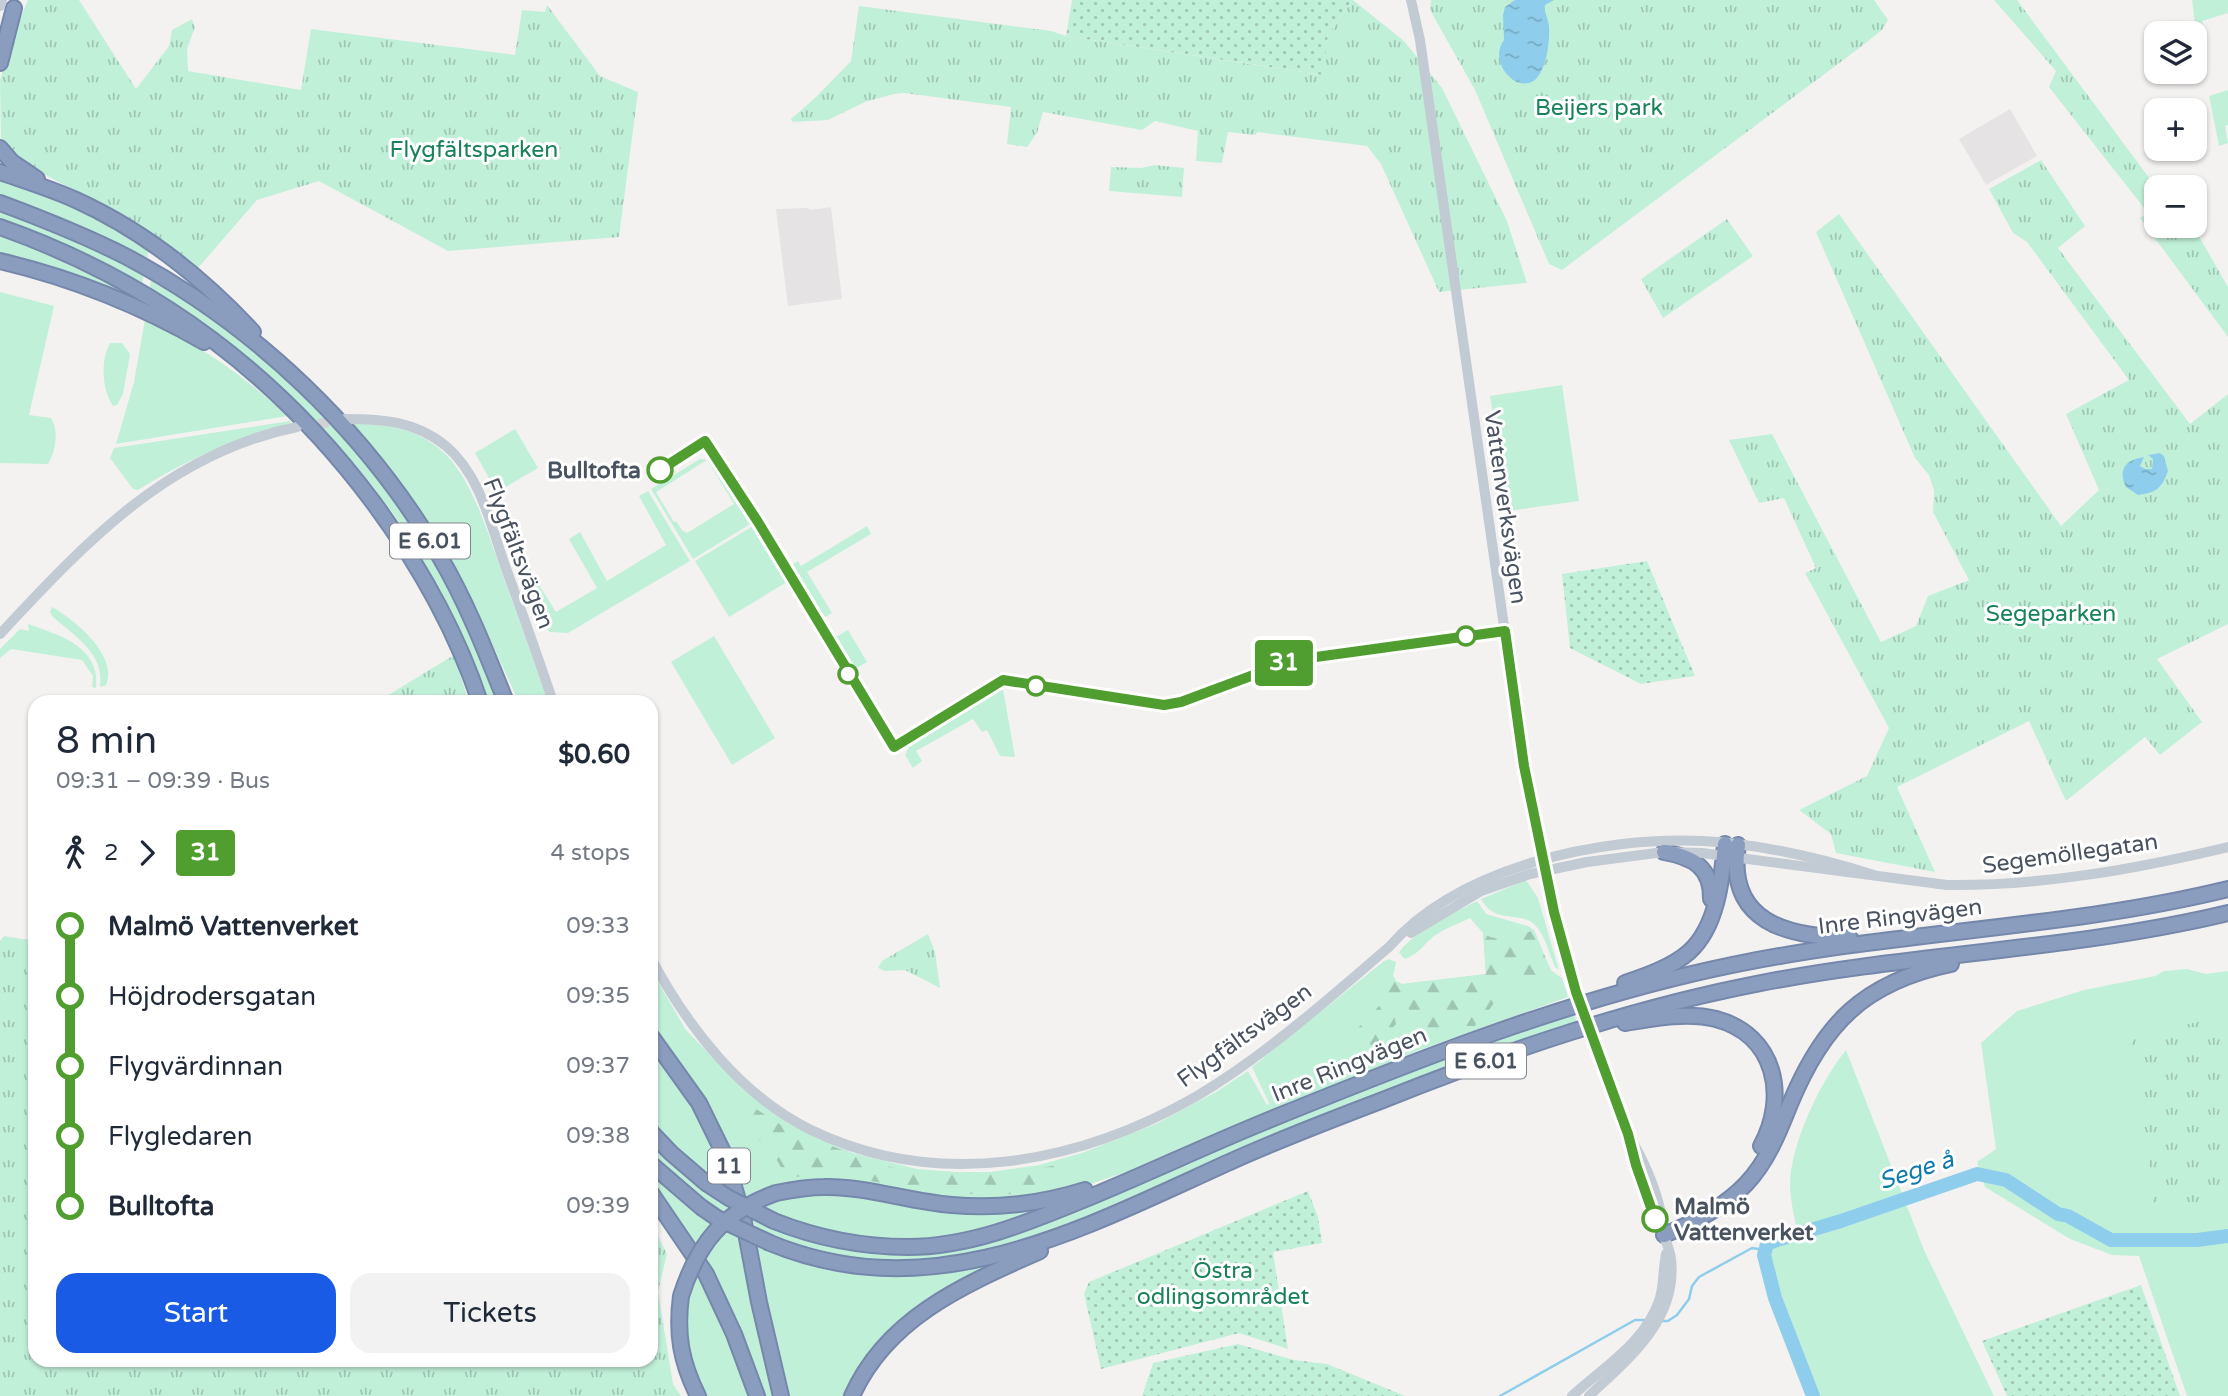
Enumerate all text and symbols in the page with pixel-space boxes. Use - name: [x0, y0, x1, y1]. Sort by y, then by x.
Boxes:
- map controls: [2144, 21, 2207, 238]
- button: layers: [2144, 21, 2207, 84]
- park label: Beijers park: [1535, 94, 1663, 122]
- button: +: [2144, 98, 2207, 161]
- park label: Flygfältsparken: [390, 136, 558, 164]
- button: −: [2144, 175, 2207, 238]
- street label: Vattenverksvägen: [1478, 408, 1532, 606]
- place label: Bulltofta: [547, 457, 641, 485]
- marker: Bulltofta: [647, 457, 673, 483]
- street label: Flygfältsvägen: [476, 474, 560, 633]
- road number: E 6.01: [390, 524, 470, 558]
- park label: Segeparken: [1986, 600, 2116, 628]
- unlabelled marker: [1456, 626, 1476, 646]
- line badge: 31: [1252, 640, 1316, 686]
- text: 31: [1269, 648, 1299, 677]
- unlabelled marker: [838, 664, 858, 684]
- unlabelled marker: [1026, 676, 1046, 696]
- text: 8 min: [56, 718, 157, 764]
- text: $0.60: [558, 739, 630, 770]
- text: 09:31 – 09:39 · Bus: [56, 767, 270, 795]
- street label: Segemöllegatan: [1980, 828, 2160, 880]
- icon: walk: [56, 834, 94, 872]
- icon: forward: [128, 834, 166, 872]
- text: 31: [190, 838, 221, 867]
- text: 2: [104, 839, 118, 867]
- text: 4 stops: [550, 839, 630, 867]
- street label: Inre Ringvägen: [1817, 893, 1984, 941]
- text: Malmö Vattenverket: [108, 911, 358, 942]
- text: 09:33: [566, 912, 630, 940]
- street label: Flygfältsvägen: [1172, 978, 1317, 1094]
- text: Höjdrodersgatan: [108, 981, 316, 1012]
- text: 09:35: [566, 982, 630, 1010]
- street label: Inre Ringvägen: [1268, 1021, 1431, 1109]
- road number: E 6.01: [1446, 1044, 1526, 1078]
- text: Flygvärdinnan: [108, 1051, 283, 1082]
- text: 09:37: [566, 1052, 630, 1080]
- text: Flygledaren: [108, 1121, 253, 1152]
- text: 09:38: [566, 1122, 630, 1150]
- water label: Sege å: [1875, 1145, 1958, 1196]
- road number: 11: [708, 1148, 750, 1184]
- text: Bulltofta: [108, 1191, 214, 1222]
- text: 09:39: [566, 1192, 630, 1220]
- place label: Malmö Vattenverket: [1674, 1193, 1814, 1247]
- marker: Malmö Vattenverket: [1642, 1206, 1668, 1232]
- park label: Östra odlingsområdet: [1137, 1257, 1310, 1311]
- button: Start: [56, 1273, 336, 1353]
- button: Tickets: [350, 1273, 630, 1353]

